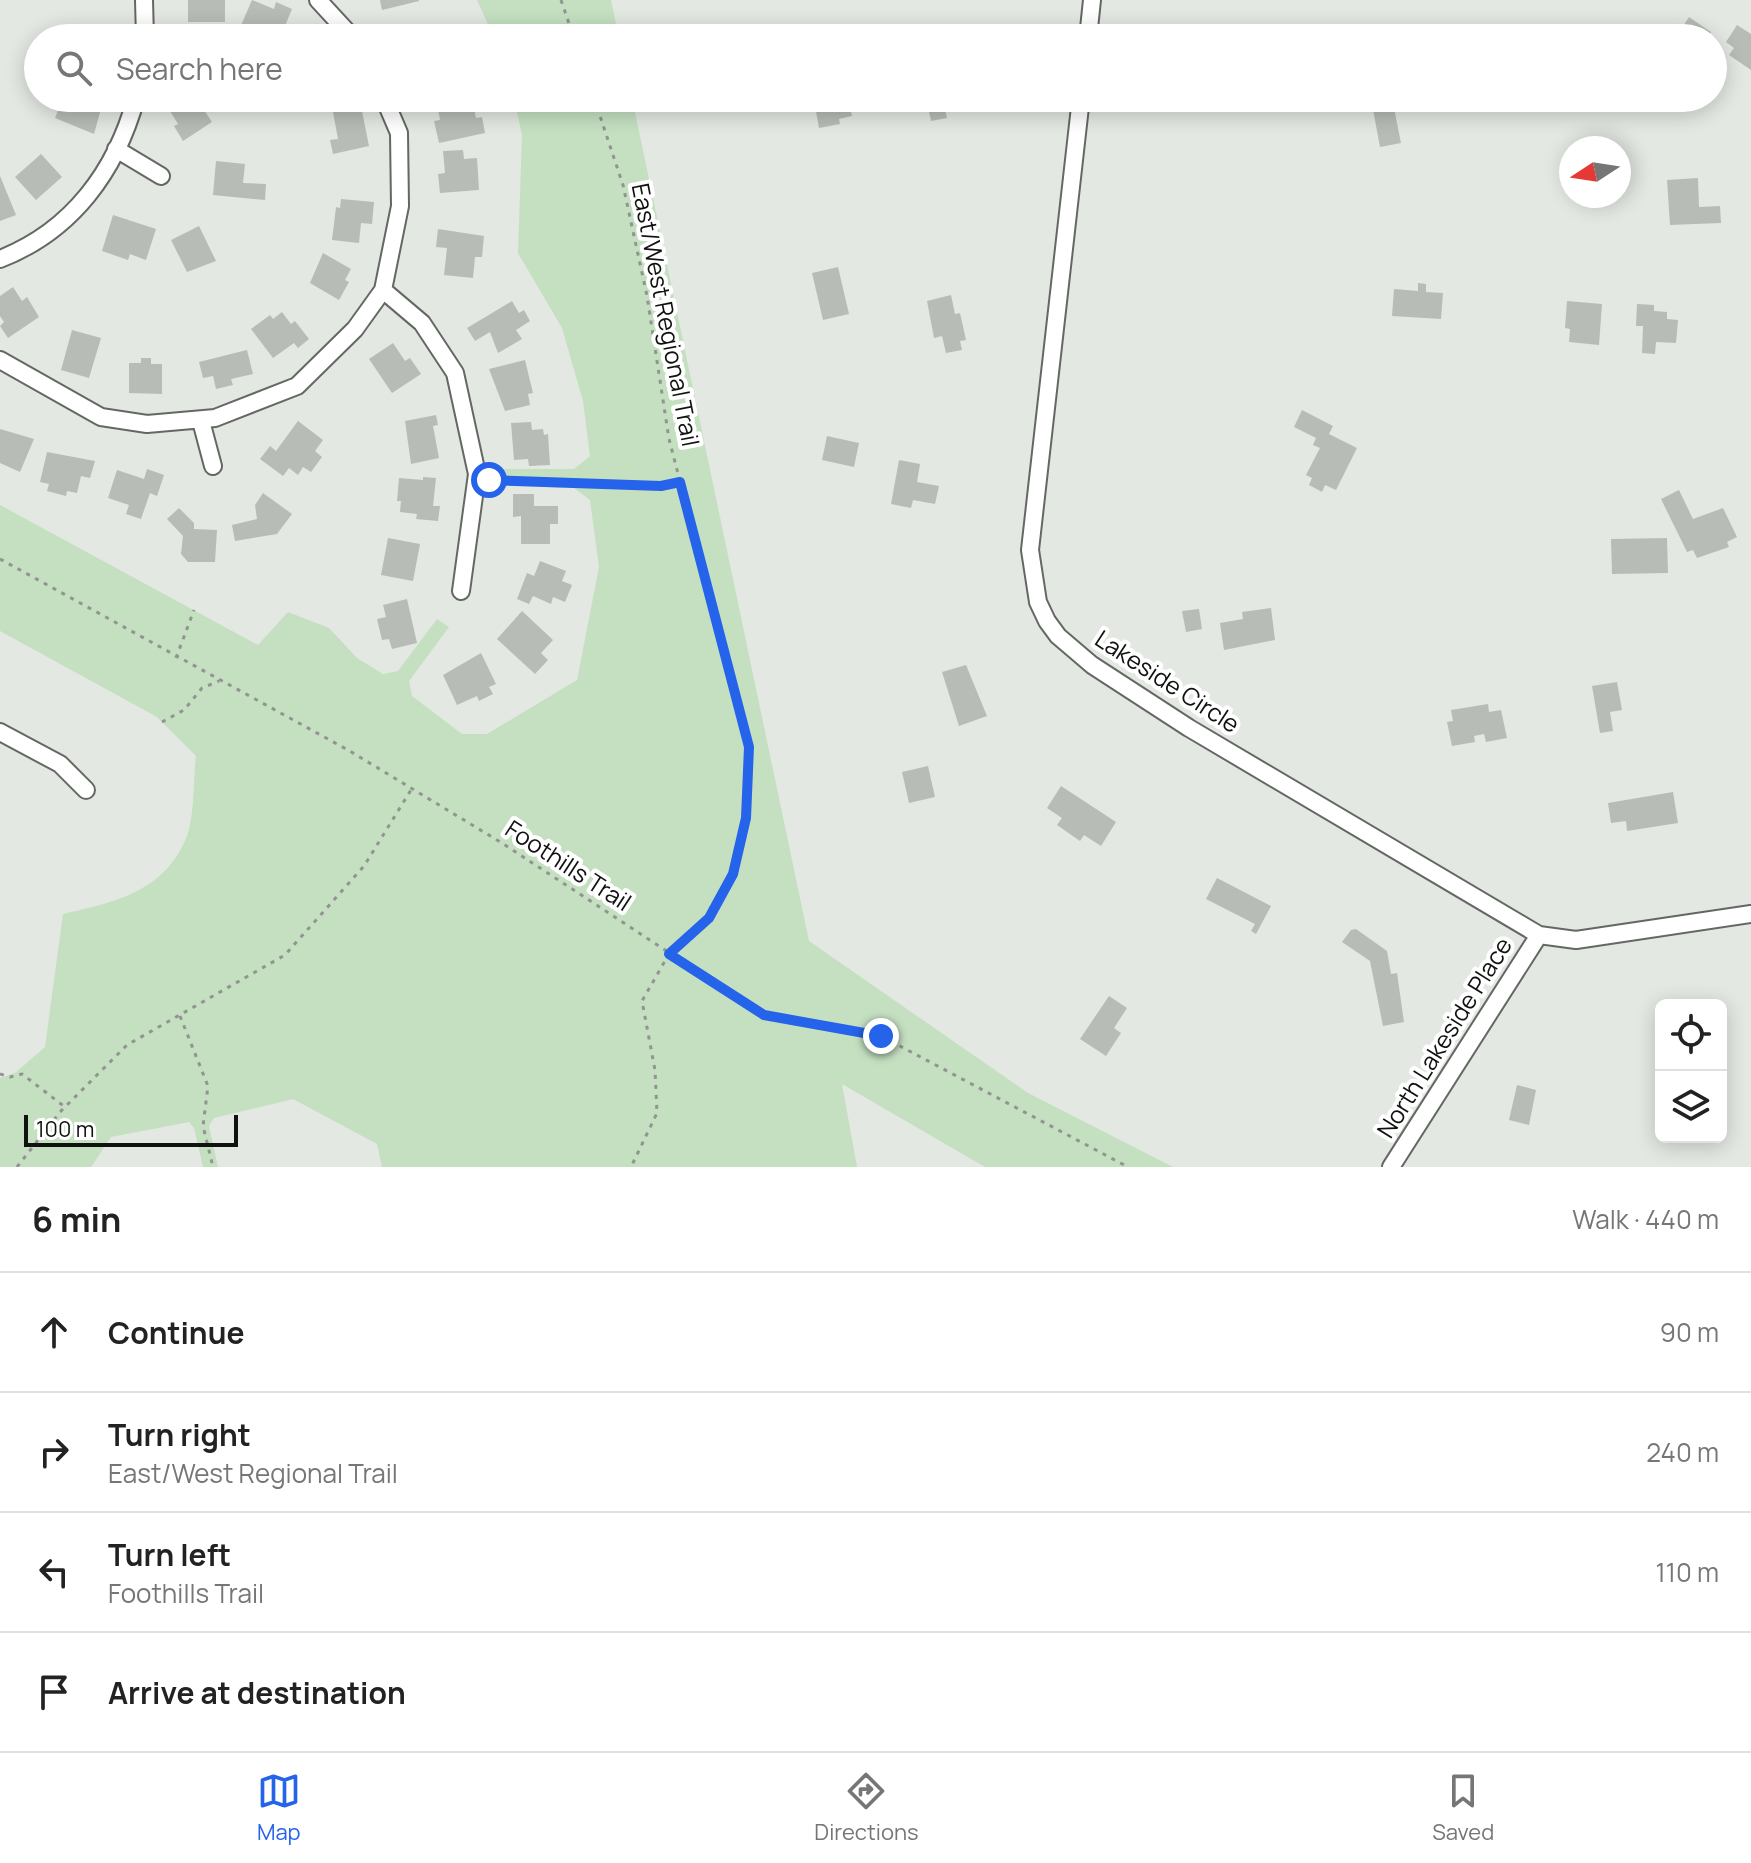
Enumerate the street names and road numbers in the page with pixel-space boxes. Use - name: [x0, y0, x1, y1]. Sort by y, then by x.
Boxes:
- street label: East/West Regional Trail: [625, 180, 708, 449]
- street label: Lakeside Circle: [1089, 622, 1247, 740]
- street label: Foothills Trail: [499, 812, 638, 918]
- street label: North Lakeside Place: [1369, 931, 1519, 1144]

